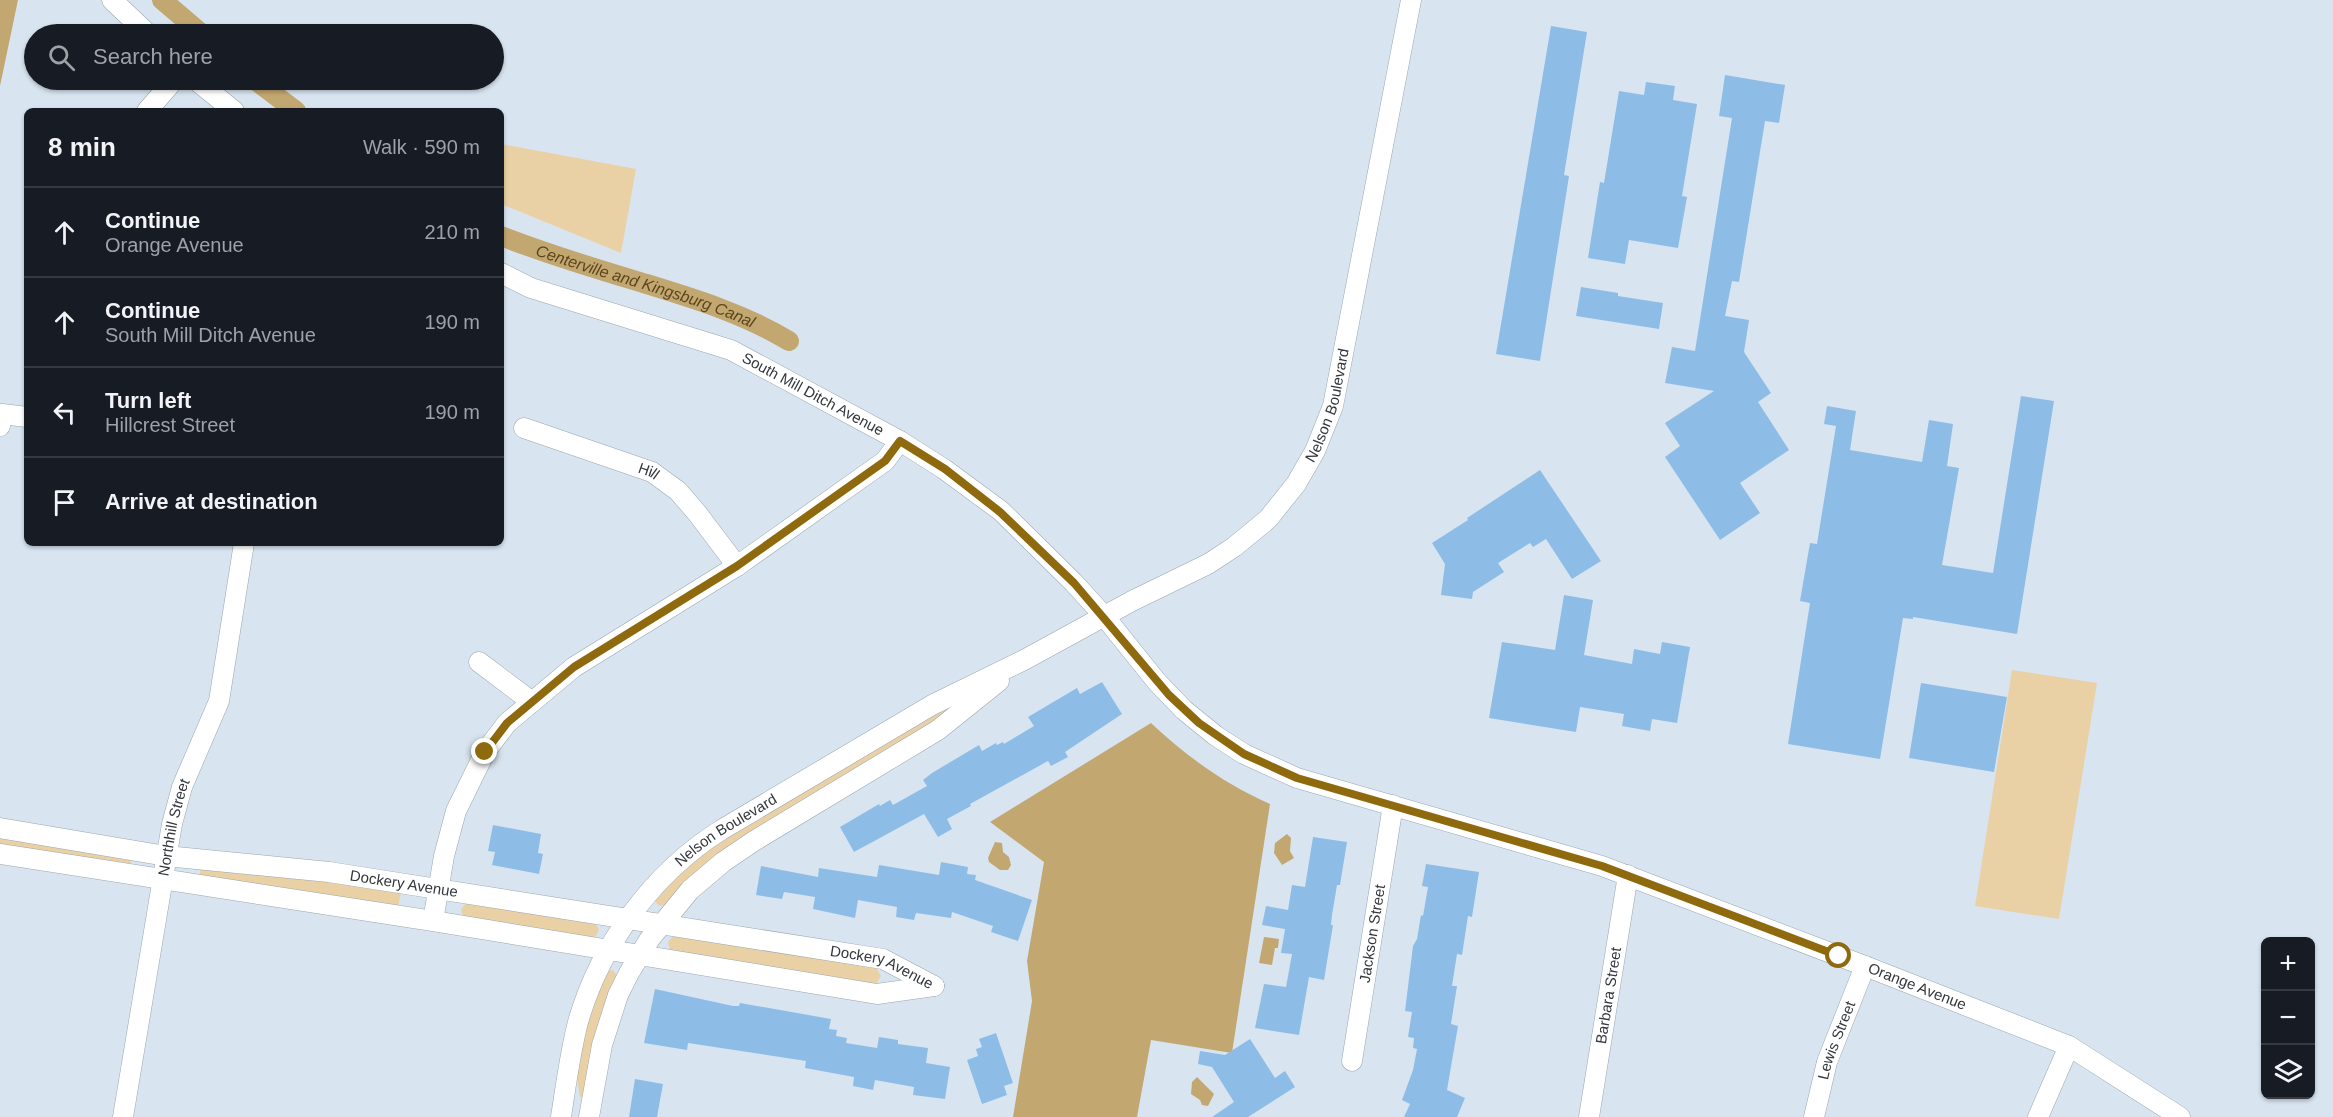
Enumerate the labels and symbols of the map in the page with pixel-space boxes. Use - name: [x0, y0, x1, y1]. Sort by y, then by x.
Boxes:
- water label: Centerville and Kingsburg Canal: [534, 242, 758, 331]
- street label: Nelson Boulevard: [1301, 347, 1352, 465]
- street label: South Mill Ditch Avenue: [739, 349, 887, 439]
- street label: Hill: [636, 459, 663, 483]
- route end: [471, 738, 497, 764]
- street label: Northhill Street: [154, 775, 193, 877]
- street label: Nelson Boulevard: [671, 790, 779, 869]
- street label: Dockery Avenue: [349, 866, 459, 900]
- street label: Jackson Street: [1356, 882, 1388, 984]
- street label: Dockery Avenue: [829, 942, 936, 992]
- route start: [1825, 942, 1851, 968]
- street label: Barbara Street: [1592, 945, 1624, 1045]
- street label: Orange Avenue: [1866, 959, 1969, 1013]
- street label: Lewis Street: [1814, 998, 1859, 1081]

